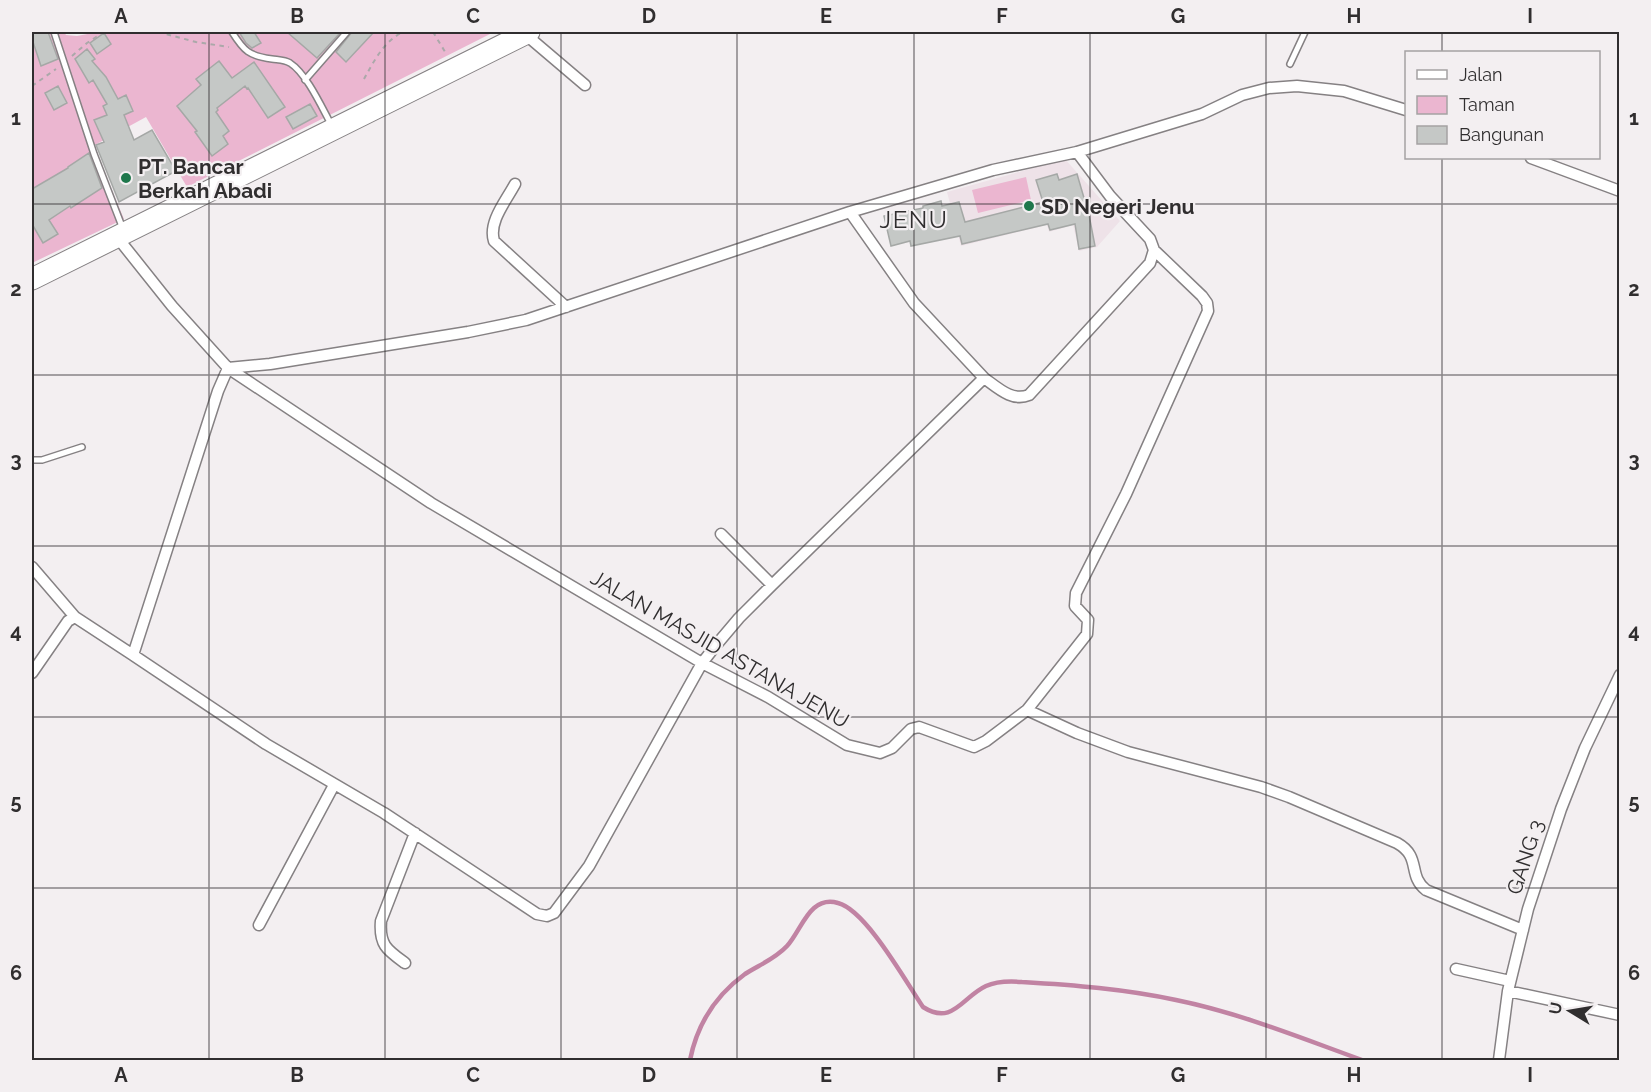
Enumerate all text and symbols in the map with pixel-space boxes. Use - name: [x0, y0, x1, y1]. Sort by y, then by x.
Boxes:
- text: A: [114, 4, 128, 28]
- text: B: [290, 4, 304, 28]
- text: C: [466, 4, 480, 28]
- text: D: [642, 4, 656, 28]
- text: E: [820, 4, 832, 28]
- text: F: [996, 4, 1008, 28]
- text: G: [1171, 4, 1185, 28]
- text: H: [1347, 4, 1361, 28]
- text: I: [1527, 4, 1533, 28]
- legend: [1405, 51, 1600, 159]
- text: Jalan: [1459, 64, 1503, 85]
- text: Taman: [1459, 94, 1515, 115]
- text: 1: [11, 106, 21, 130]
- text: 1: [1629, 106, 1639, 130]
- text: Bangunan: [1459, 124, 1544, 145]
- place label: PT. Bancar Berkah Abadi: [138, 154, 272, 203]
- marker: PT. Bancar Berkah Abadi: [119, 171, 133, 185]
- place label: SD Negeri Jenu: [1041, 194, 1195, 219]
- marker: SD Negeri Jenu: [1022, 199, 1036, 213]
- district label: JENU: [880, 205, 948, 234]
- text: 2: [10, 277, 22, 301]
- text: 2: [1628, 277, 1640, 301]
- text: 3: [10, 448, 22, 472]
- text: 3: [1628, 448, 1640, 472]
- street label: JALAN MASJID ASTANA JENU: [586, 565, 854, 733]
- text: 4: [10, 619, 22, 643]
- text: 4: [1628, 619, 1640, 643]
- text: 5: [10, 790, 22, 814]
- text: 5: [1628, 790, 1640, 814]
- street label: GANG 3: [1501, 816, 1549, 898]
- text: 6: [10, 961, 22, 985]
- text: 6: [1628, 961, 1640, 985]
- north arrow: [1540, 981, 1600, 1041]
- text: U: [1545, 1001, 1566, 1016]
- text: A: [114, 1063, 128, 1087]
- text: B: [290, 1063, 304, 1087]
- text: C: [466, 1063, 480, 1087]
- text: D: [642, 1063, 656, 1087]
- text: E: [820, 1063, 832, 1087]
- text: F: [996, 1063, 1008, 1087]
- text: G: [1171, 1063, 1185, 1087]
- text: H: [1347, 1063, 1361, 1087]
- text: I: [1527, 1063, 1533, 1087]

